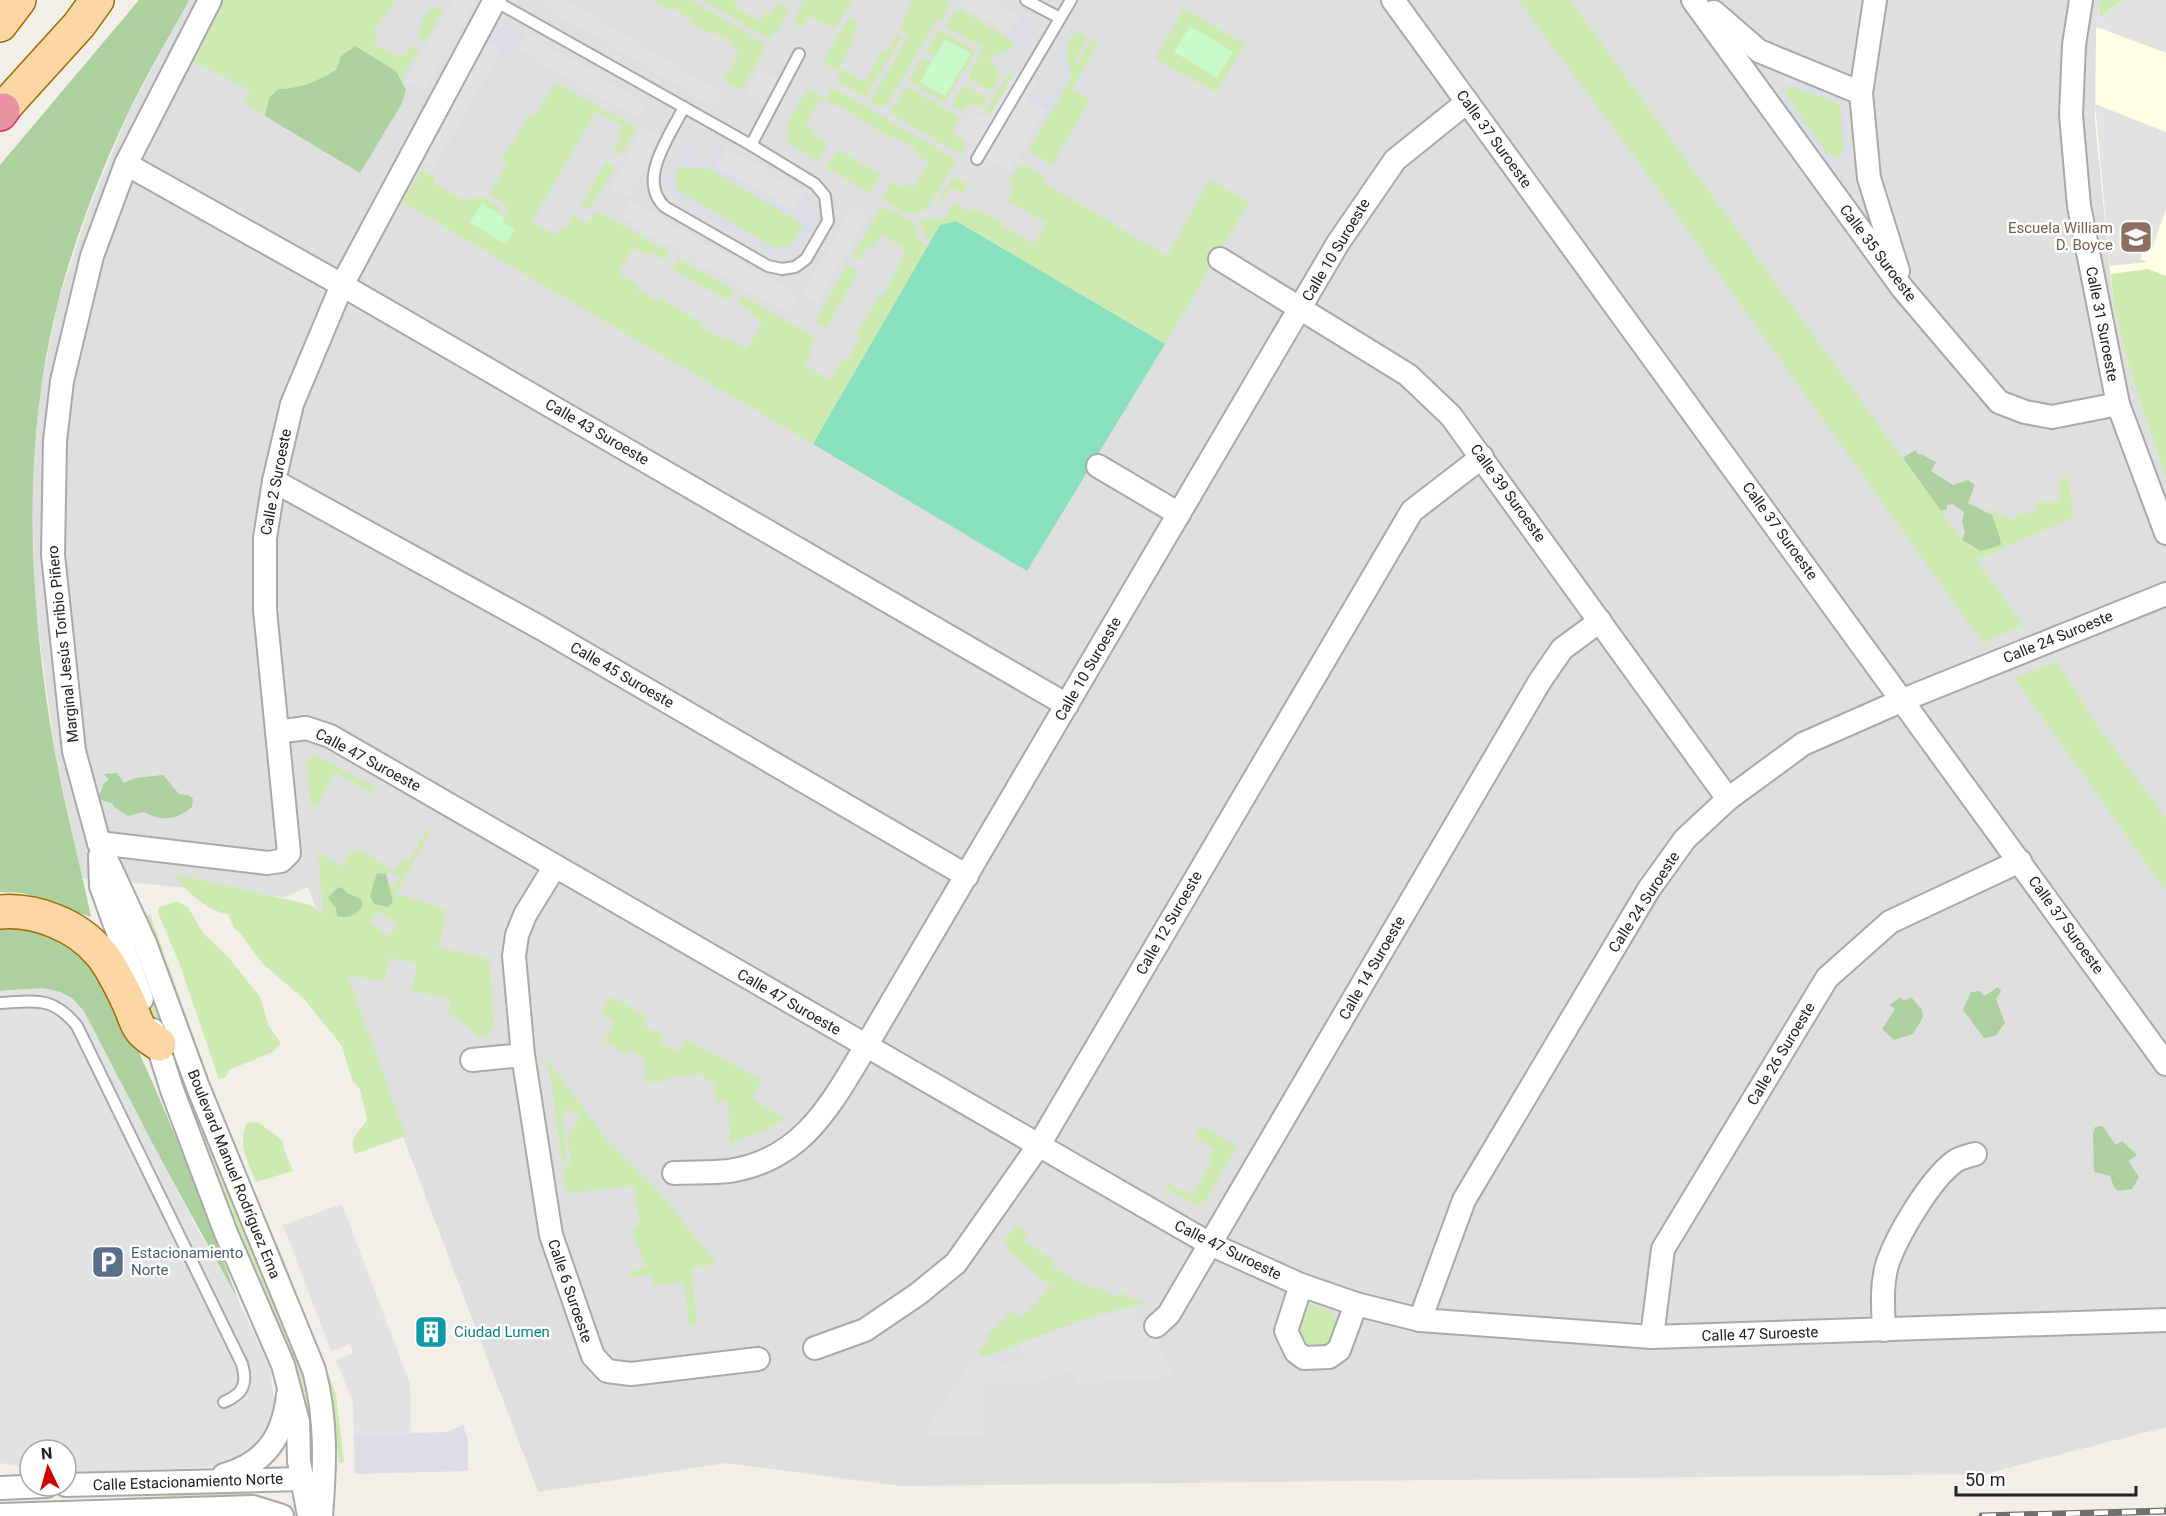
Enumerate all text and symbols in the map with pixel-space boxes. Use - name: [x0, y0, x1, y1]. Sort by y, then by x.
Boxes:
- street label: Calle 37 Suroeste: [1452, 87, 1536, 192]
- street label: Calle 10 Suroeste: [1298, 195, 1374, 305]
- street label: Calle 35 Suroeste: [1836, 201, 1920, 305]
- place label: Escuela William D. Boyce: [2008, 219, 2113, 254]
- school or university icon: Escuela William D. Boyce: [2118, 219, 2154, 255]
- street label: Calle 31 Suroeste: [2082, 265, 2122, 383]
- street label: Calle 43 Suroeste: [542, 395, 652, 469]
- street label: Calle 2 Suroeste: [257, 427, 295, 537]
- street label: Calle 39 Suroeste: [1466, 441, 1550, 546]
- street label: Calle 37 Suroeste: [1738, 479, 1822, 584]
- street label: Marginal Jesús Toribio Piñero: [44, 545, 82, 743]
- street label: Calle 24 Suroeste: [2001, 607, 2116, 667]
- street label: Calle 10 Suroeste: [1051, 614, 1125, 724]
- street label: Calle 45 Suroeste: [567, 638, 677, 712]
- street label: Calle 47 Suroeste: [312, 725, 424, 795]
- street label: Calle 24 Suroeste: [1605, 848, 1683, 956]
- street label: Calle 12 Suroeste: [1132, 868, 1206, 978]
- street label: Calle 37 Suroeste: [2024, 873, 2108, 978]
- street label: Calle 14 Suroeste: [1335, 913, 1409, 1023]
- street label: Calle 47 Suroeste: [734, 965, 844, 1039]
- street label: Calle 26 Suroeste: [1743, 999, 1819, 1109]
- street label: Boulevard Manuel Rodríguez Ema: [184, 1067, 284, 1281]
- street label: Calle 47 Suroeste: [1172, 1216, 1284, 1284]
- street label: Calle 6 Suroeste: [544, 1237, 596, 1345]
- parking icon: Estacionamiento Norte: [90, 1244, 126, 1280]
- place label: Estacionamiento Norte: [131, 1244, 243, 1279]
- building icon: Ciudad Lumen: [413, 1314, 449, 1350]
- place label: Ciudad Lumen: [454, 1323, 550, 1341]
- street label: Calle 47 Suroeste: [1701, 1323, 1819, 1345]
- north arrow: [18, 1438, 78, 1498]
- text: N: [40, 1444, 53, 1464]
- scale bar: [1956, 1459, 2136, 1497]
- text: 50 m: [1965, 1469, 2005, 1490]
- street label: Calle Estacionamiento Norte: [93, 1470, 283, 1494]

